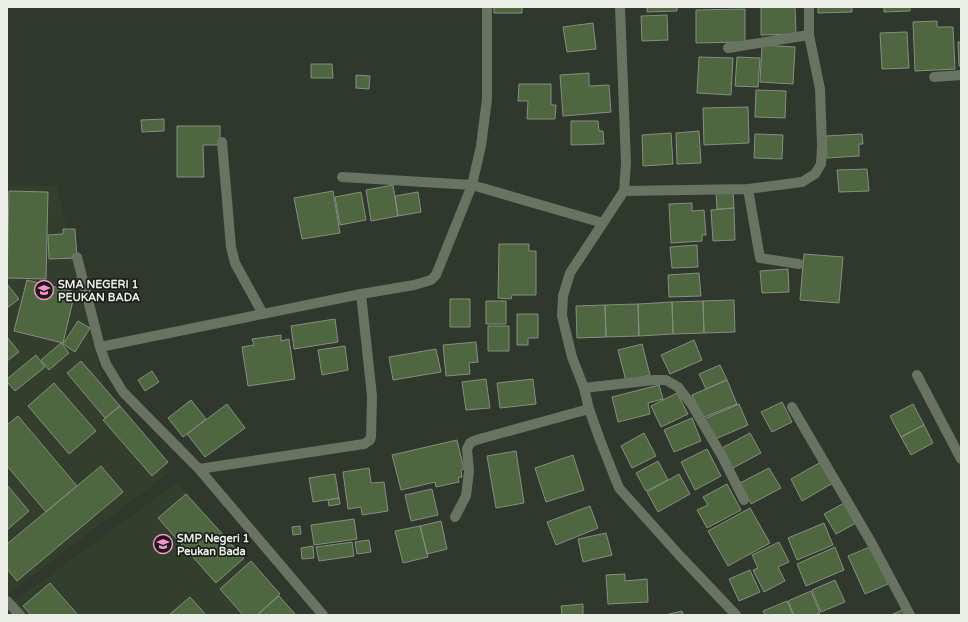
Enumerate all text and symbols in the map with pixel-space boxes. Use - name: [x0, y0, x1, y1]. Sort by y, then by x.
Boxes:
- place label: SMA NEGERI 1 PEUKAN BADA: [58, 278, 140, 304]
- school or university icon: SMA NEGERI 1 PEUKAN BADA: [33, 279, 55, 301]
- place label: SMP Negeri 1 Peukan Bada: [177, 532, 250, 558]
- school or university icon: SMP Negeri 1 Peukan Bada: [152, 533, 174, 555]

